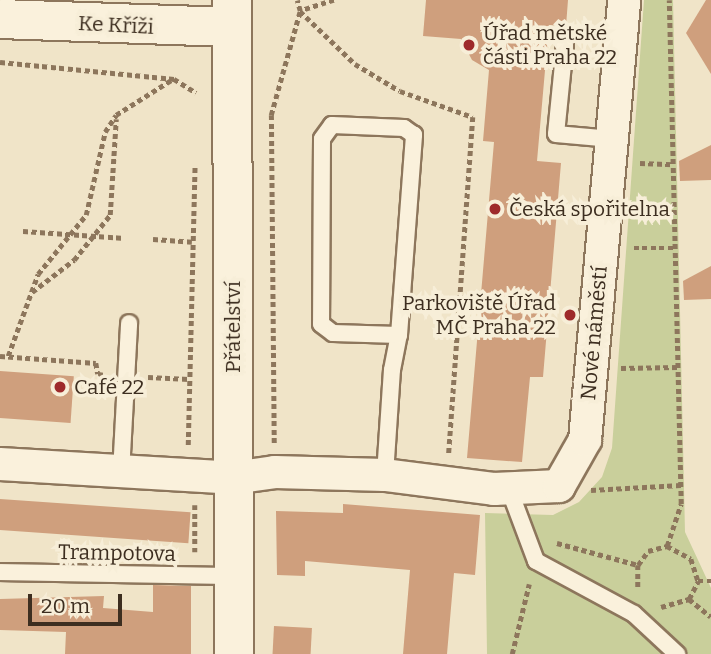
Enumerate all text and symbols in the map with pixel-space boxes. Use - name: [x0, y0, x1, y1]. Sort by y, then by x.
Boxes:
- street label: Ke Kříži: [77, 10, 155, 40]
- place label: Úřad mětské části Praha 22: [483, 20, 617, 70]
- marker: Úřad mětské části Praha 22: [461, 37, 477, 53]
- place label: Česká spořitelna: [509, 196, 670, 222]
- marker: Česká spořitelna: [487, 201, 503, 217]
- street label: Nové náměstí: [576, 265, 612, 401]
- street label: Přátelství: [220, 281, 246, 373]
- place label: Parkoviště Úřad MČ Praha 22: [402, 290, 556, 340]
- marker: Parkoviště Úřad MČ Praha 22: [562, 307, 578, 323]
- place label: Café 22: [74, 374, 144, 400]
- marker: Café 22: [52, 379, 68, 395]
- street label: Trampotova: [58, 539, 176, 567]
- scale bar: [32, 580, 126, 624]
- text: 20 m: [41, 593, 90, 619]

